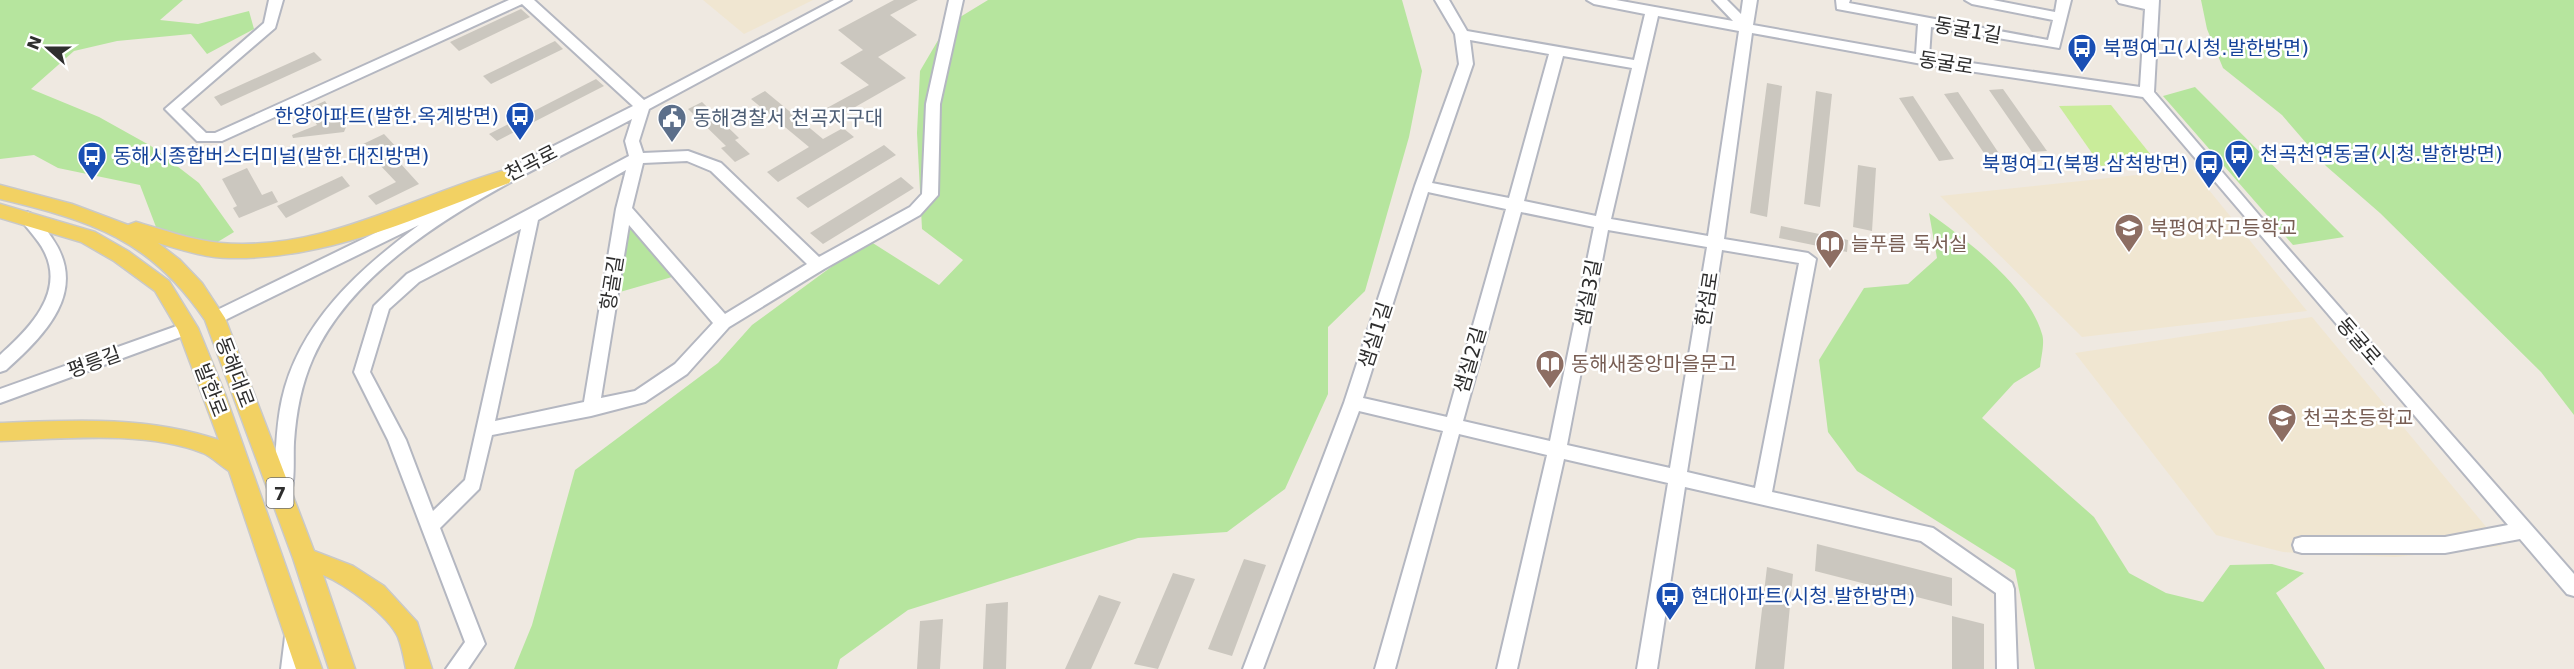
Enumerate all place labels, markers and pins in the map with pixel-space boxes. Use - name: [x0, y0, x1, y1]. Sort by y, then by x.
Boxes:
- bus stop icon: 북평여고(시청.발한방면): [2066, 32, 2098, 74]
- place label: 북평여고(시청.발한방면): [2103, 36, 2309, 60]
- bus stop icon: 한양아파트(발한.옥계방면): [504, 100, 536, 142]
- public building icon: 동해경찰서 천곡지구대: [656, 102, 688, 144]
- place label: 한양아파트(발한.옥계방면): [275, 104, 499, 128]
- place label: 동해경찰서 천곡지구대: [693, 106, 883, 130]
- bus stop icon: 천곡천연동굴(시청.발한방면): [2223, 138, 2255, 180]
- bus stop icon: 동해시종합버스터미널(발한.대진방면): [76, 140, 108, 182]
- place label: 천곡천연동굴(시청.발한방면): [2260, 142, 2503, 166]
- place label: 동해시종합버스터미널(발한.대진방면): [113, 144, 429, 168]
- bus stop icon: 북평여고(북평.삼척방면): [2193, 148, 2225, 190]
- place label: 북평여고(북평.삼척방면): [1982, 152, 2188, 176]
- school or university icon: 북평여자고등학교: [2113, 212, 2145, 254]
- place label: 북평여자고등학교: [2150, 216, 2297, 240]
- library icon: 늘푸름 독서실: [1814, 228, 1846, 270]
- place label: 늘푸름 독서실: [1851, 232, 1968, 256]
- library icon: 동해새중앙마을문고: [1534, 348, 1566, 390]
- place label: 동해새중앙마을문고: [1571, 352, 1737, 376]
- school or university icon: 천곡초등학교: [2266, 402, 2298, 444]
- place label: 천곡초등학교: [2303, 406, 2413, 430]
- bus stop icon: 현대아파트(시청.발한방면): [1654, 580, 1686, 622]
- place label: 현대아파트(시청.발한방면): [1691, 584, 1915, 608]

